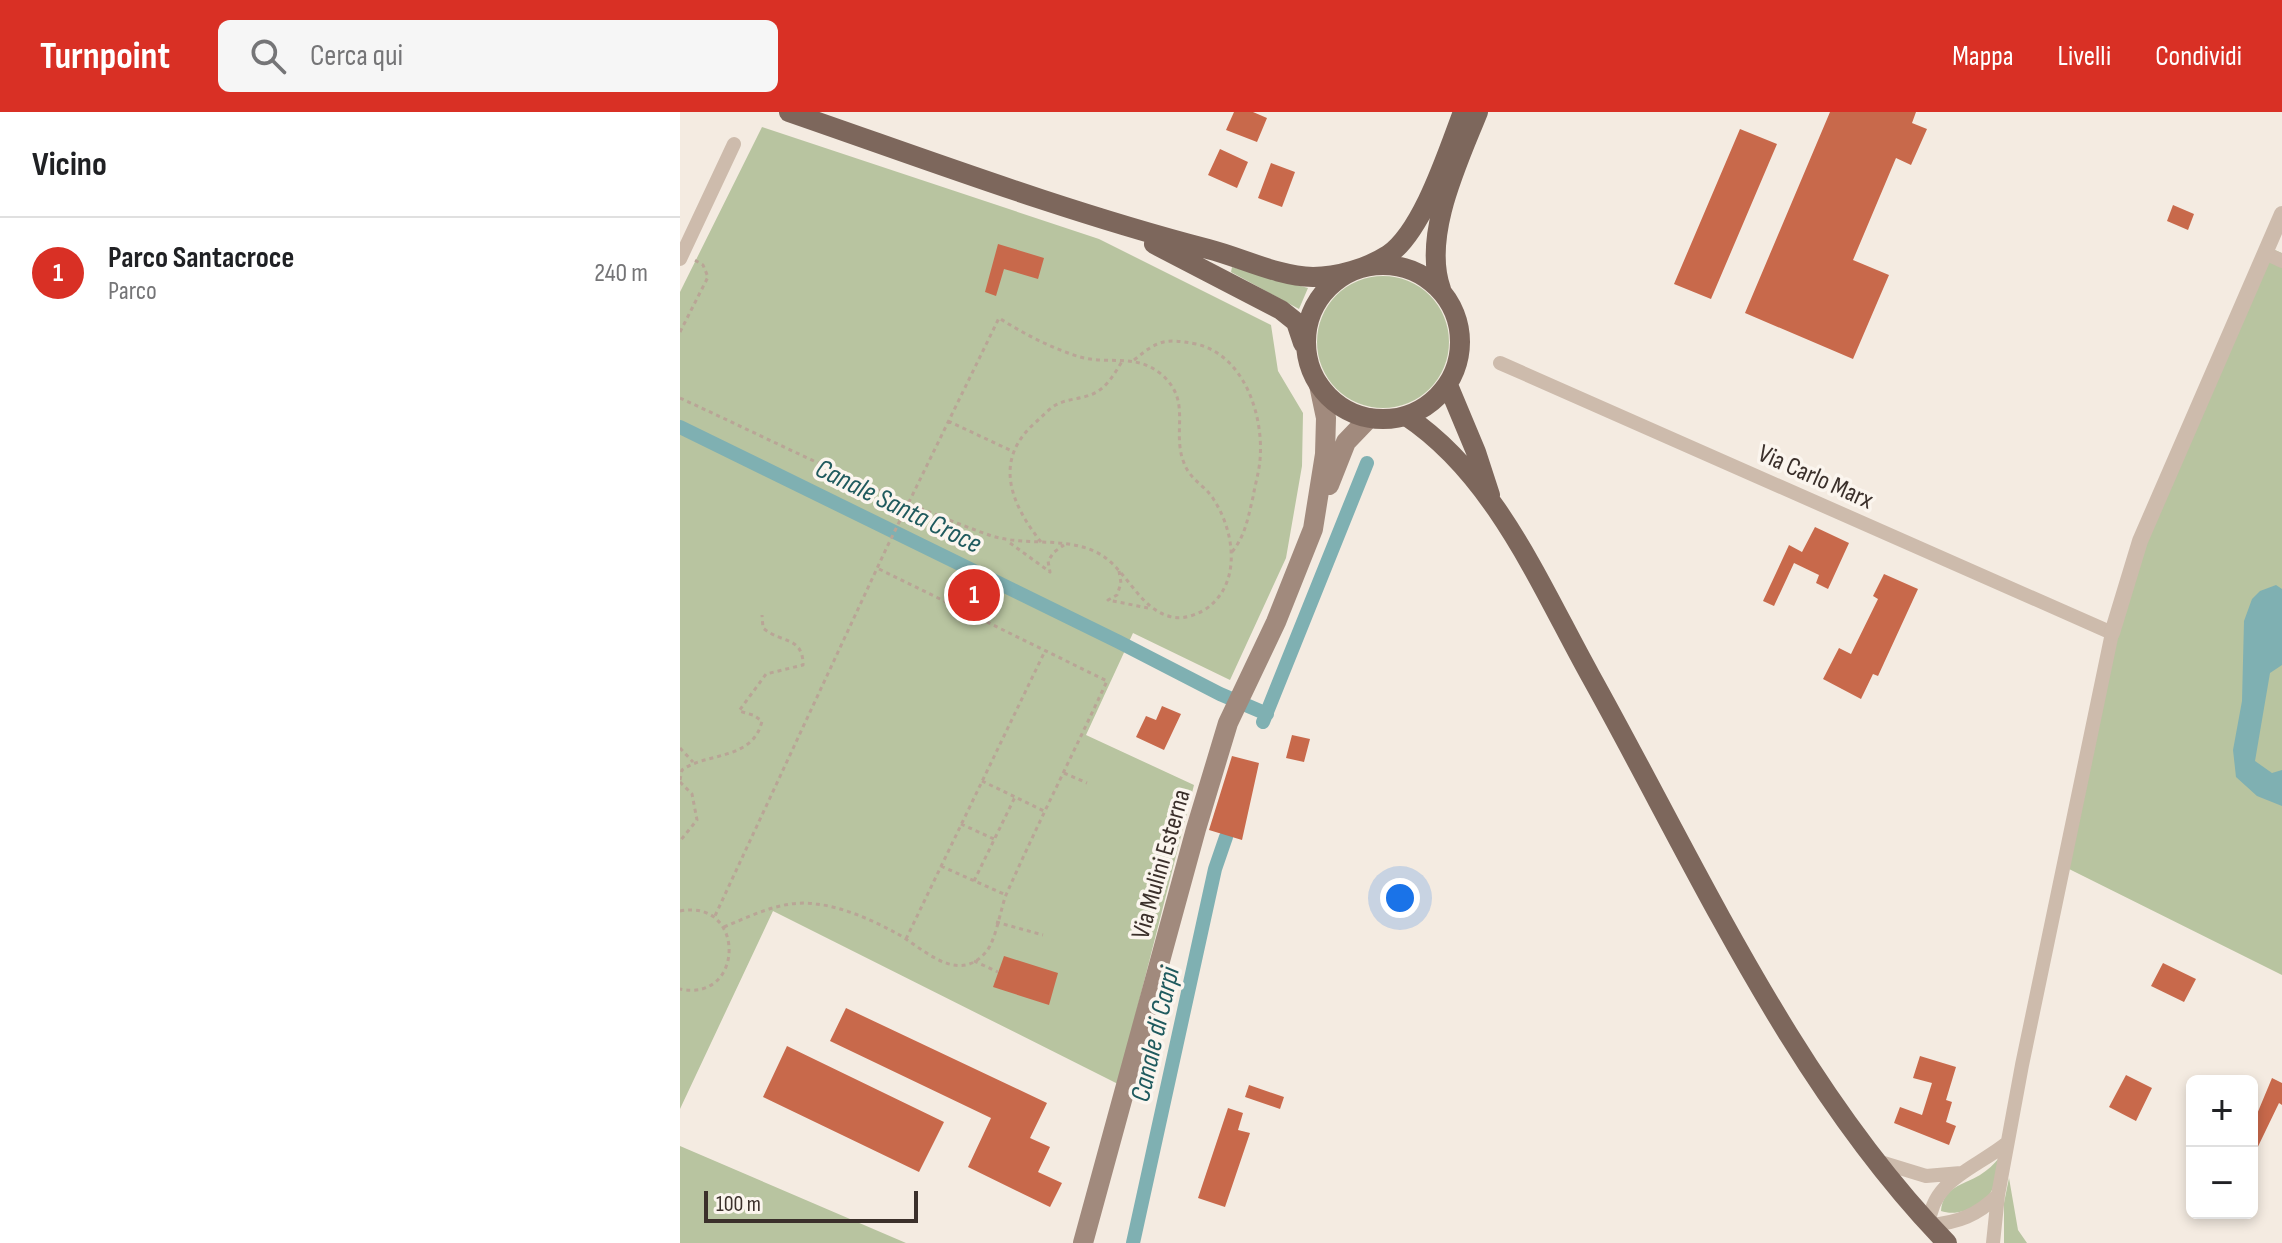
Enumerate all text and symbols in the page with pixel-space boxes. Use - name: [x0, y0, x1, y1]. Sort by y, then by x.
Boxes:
- search box: [218, 20, 778, 92]
- text: Turnpoint: [40, 34, 170, 79]
- icon: search: [246, 34, 290, 78]
- text: Cerca qui: [310, 38, 403, 74]
- text: Mappa: [1952, 40, 2014, 73]
- text: Livelli: [2058, 40, 2111, 73]
- text: Condividi: [2155, 40, 2242, 73]
- text: Vicino: [32, 144, 107, 185]
- text: Parco Santacroce: [108, 240, 294, 276]
- text: 1: [53, 258, 63, 289]
- text: 240 m: [594, 258, 648, 289]
- text: Parco: [108, 276, 157, 307]
- street label: Via Carlo Marx: [1753, 438, 1878, 517]
- water label: Canale Santa Croce: [810, 452, 987, 561]
- pin: 1: [948, 565, 1000, 625]
- street label: Via Mulini Esterna: [1125, 786, 1198, 943]
- your location: [1380, 878, 1420, 918]
- water label: Canale di Carpi: [1124, 963, 1187, 1105]
- map controls: [2186, 1075, 2258, 1219]
- button: +: [2186, 1075, 2258, 1147]
- button: −: [2186, 1147, 2258, 1219]
- scale bar: [704, 1187, 918, 1223]
- text: 100 m: [716, 1191, 761, 1218]

